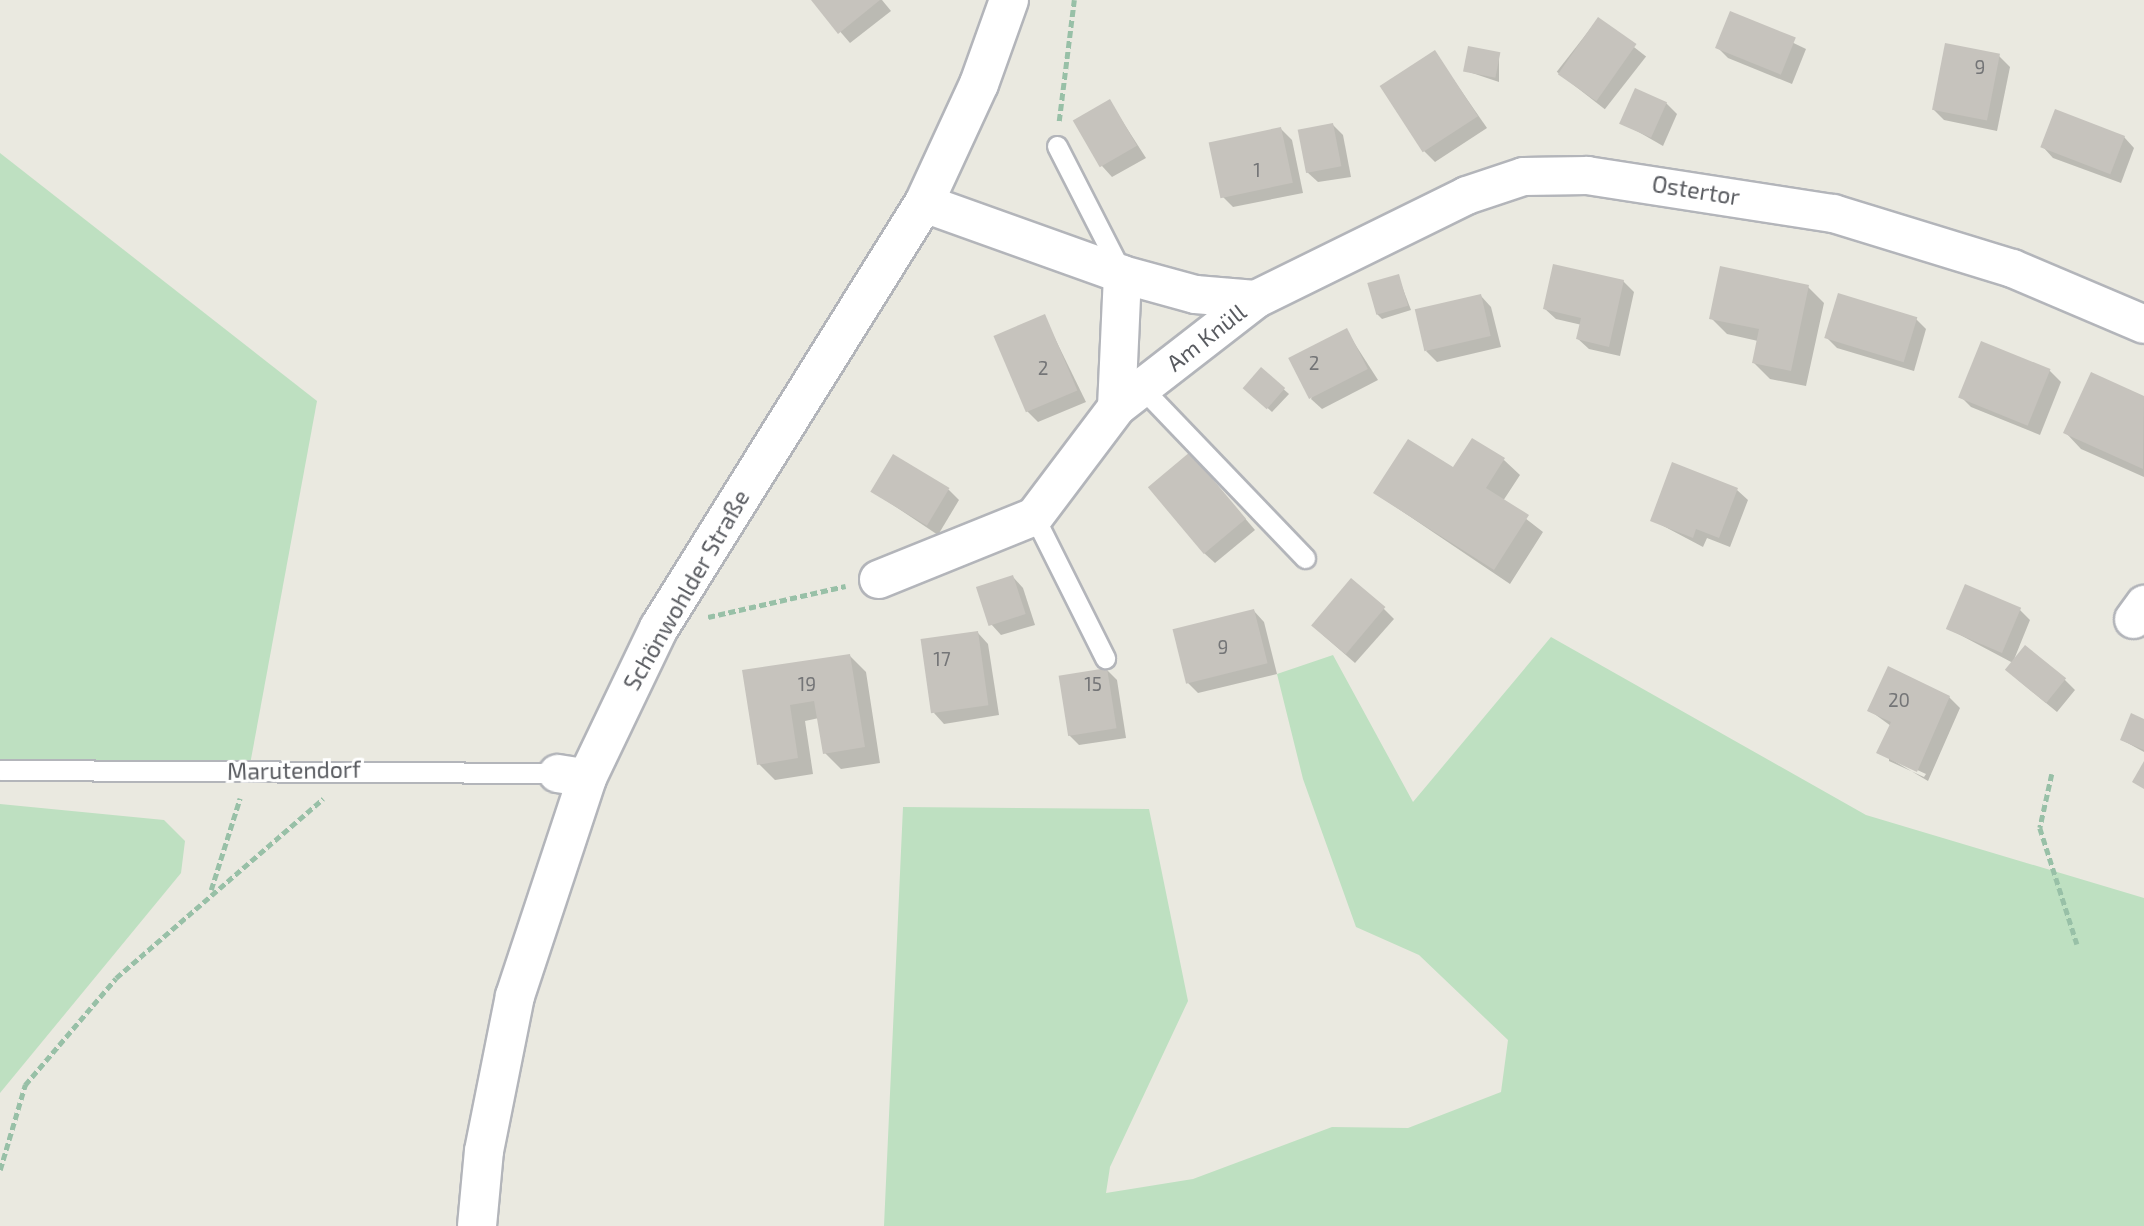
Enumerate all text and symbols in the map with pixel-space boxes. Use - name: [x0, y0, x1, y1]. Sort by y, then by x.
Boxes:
- house number: 9: [1975, 56, 1985, 78]
- house number: 1: [1253, 159, 1261, 181]
- street label: Ostertor: [1650, 169, 1742, 211]
- street label: Am Knüll: [1161, 297, 1251, 377]
- house number: 2: [1309, 352, 1319, 374]
- house number: 2: [1038, 357, 1048, 379]
- street label: Schönwohlder Straße: [617, 485, 755, 695]
- house number: 9: [1218, 636, 1228, 658]
- house number: 17: [933, 648, 951, 670]
- house number: 19: [798, 673, 816, 695]
- house number: 15: [1084, 673, 1102, 695]
- house number: 20: [1888, 689, 1910, 711]
- street label: Marutendorf: [227, 755, 361, 785]

